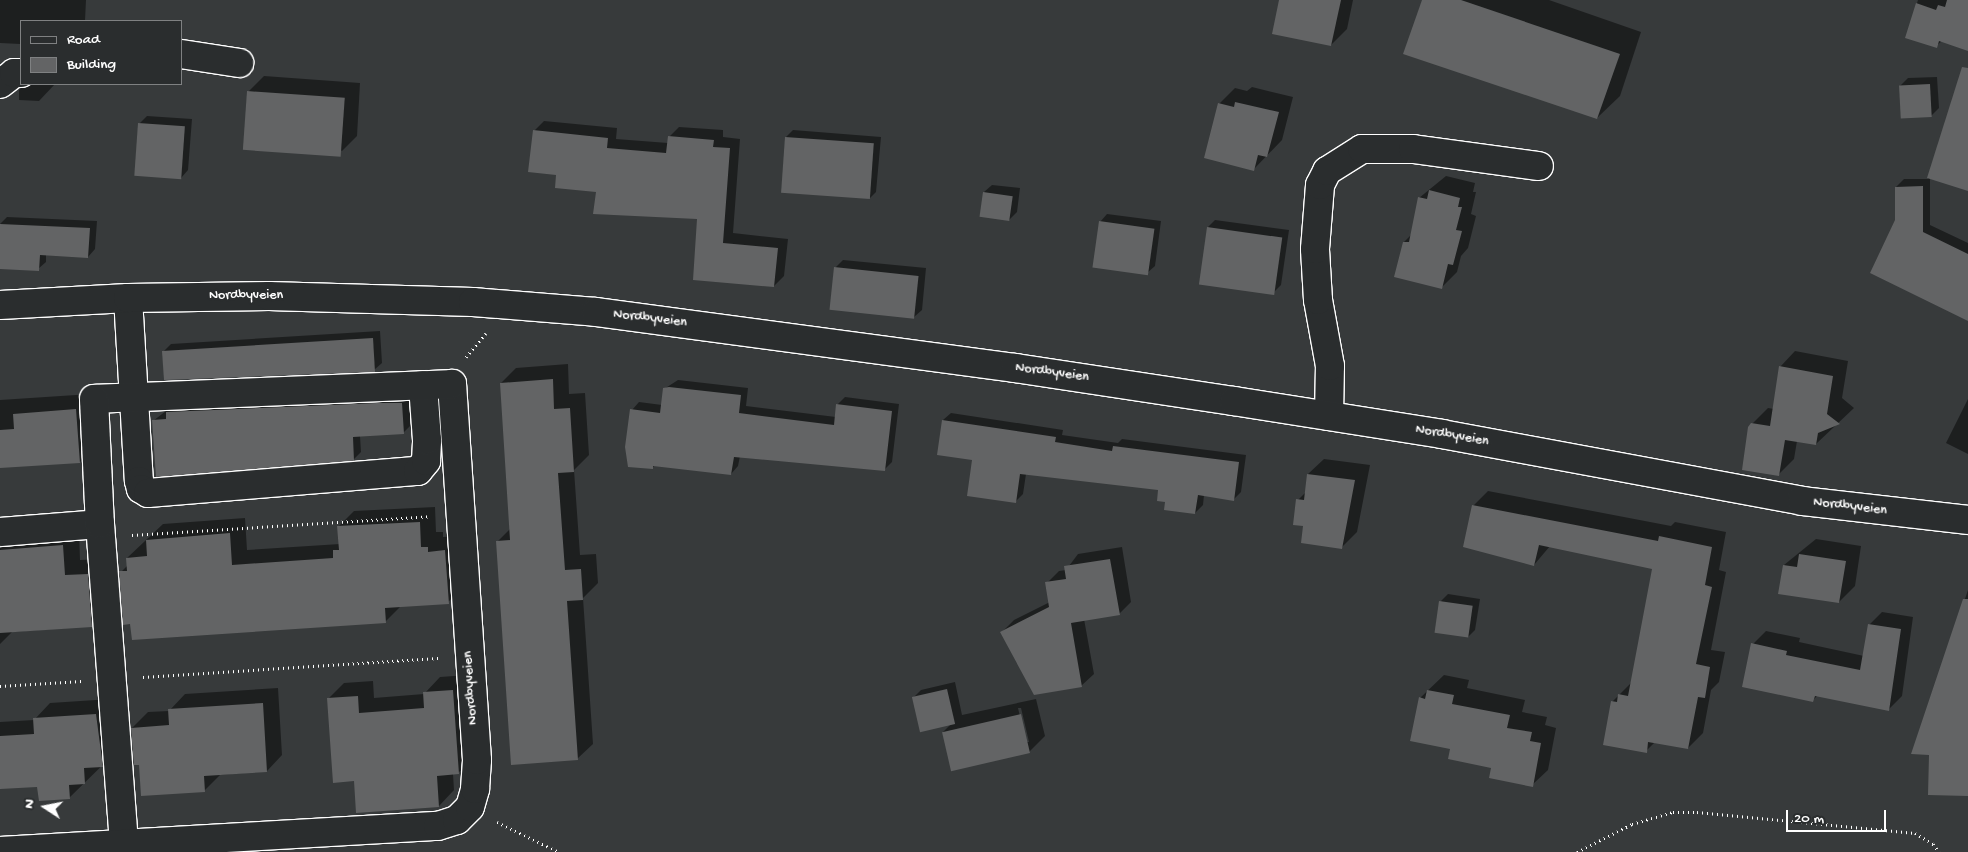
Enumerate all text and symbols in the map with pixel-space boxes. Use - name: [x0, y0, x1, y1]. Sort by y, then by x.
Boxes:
- legend: [20, 20, 182, 85]
- text: Road: [67, 31, 100, 49]
- text: Building: [67, 56, 116, 74]
- street label: Nordbyveien: [209, 288, 283, 304]
- street label: Nordbyveien: [612, 306, 688, 332]
- street label: Nordbyveien: [1014, 360, 1090, 386]
- street label: Nordbyveien: [1414, 421, 1490, 451]
- street label: Nordbyveien: [1812, 494, 1888, 520]
- street label: Nordbyveien: [460, 650, 482, 726]
- north arrow: [20, 782, 70, 832]
- text: N: [21, 798, 39, 810]
- scale bar: [1788, 800, 1888, 832]
- text: 20 m: [1794, 810, 1824, 828]

